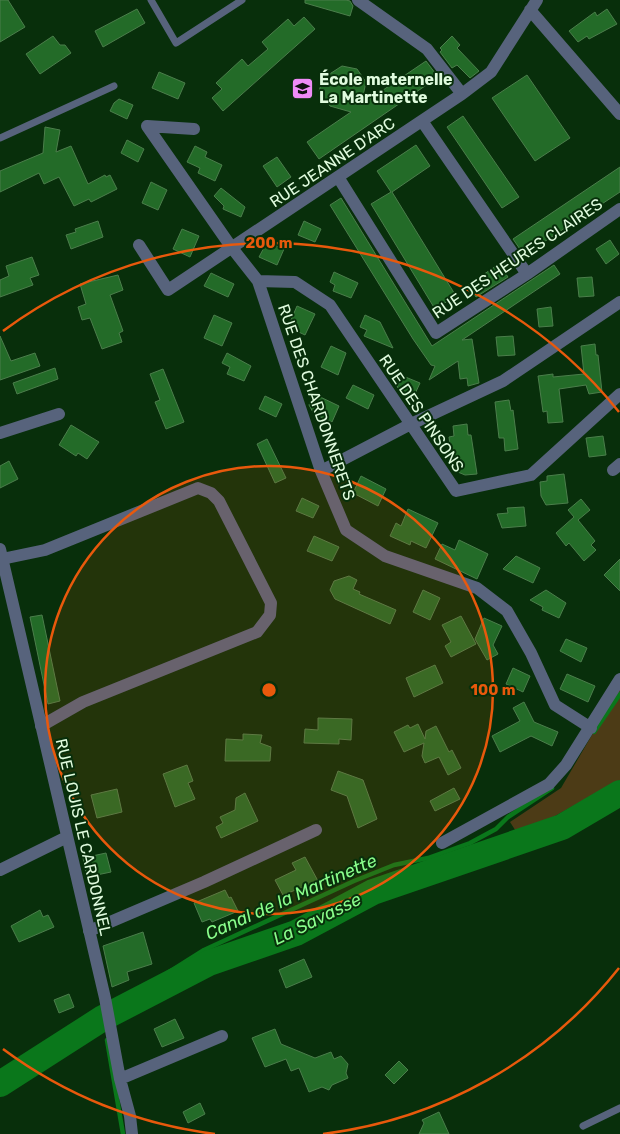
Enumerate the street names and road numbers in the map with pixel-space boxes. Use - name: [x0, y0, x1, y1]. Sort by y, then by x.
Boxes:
- street label: RUE JEANNE D'ARC: [266, 113, 399, 211]
- street label: RUE DES HEURES CLAIRES: [429, 194, 606, 323]
- street label: RUE DES CHARDONNERETS: [274, 302, 359, 503]
- street label: RUE DES PINSONS: [375, 351, 468, 476]
- street label: RUE LOUIS LE CARDONNEL: [52, 737, 115, 937]

